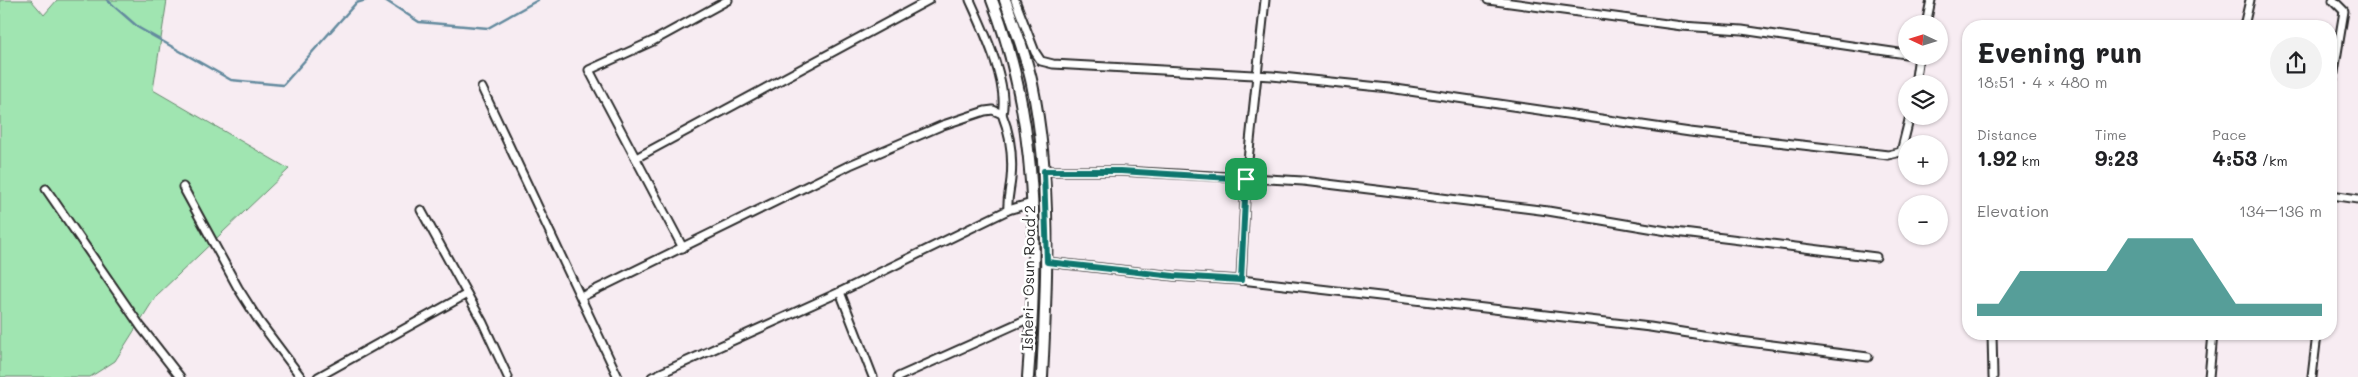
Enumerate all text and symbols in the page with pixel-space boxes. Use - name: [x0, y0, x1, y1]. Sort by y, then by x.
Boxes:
- north arrow: [1898, 15, 1948, 65]
- map controls: [1898, 15, 1948, 245]
- text: Evening run: [1977, 34, 2142, 70]
- button: share: [2270, 37, 2322, 89]
- text: 18:51 · 4 × 480 m: [1977, 71, 2108, 92]
- button: layers: [1898, 75, 1948, 125]
- text: Distance: [1977, 125, 2037, 144]
- text: Time: [2095, 125, 2127, 144]
- text: Pace: [2212, 125, 2247, 144]
- button: +: [1898, 135, 1948, 185]
- text: 1.92: [1977, 144, 2017, 171]
- text: 9:23: [2095, 144, 2138, 171]
- text: 4:53: [2212, 144, 2257, 171]
- text: km: [2017, 151, 2040, 170]
- text: /km: [2257, 151, 2288, 170]
- pin: [1225, 158, 1267, 200]
- icon: arrive: [1232, 165, 1260, 193]
- button: −: [1898, 195, 1948, 245]
- text: Elevation: [1977, 200, 2049, 221]
- text: 134–136 m: [2239, 200, 2322, 221]
- street label: Isheri- Osun Road 2: [1017, 205, 1039, 351]

